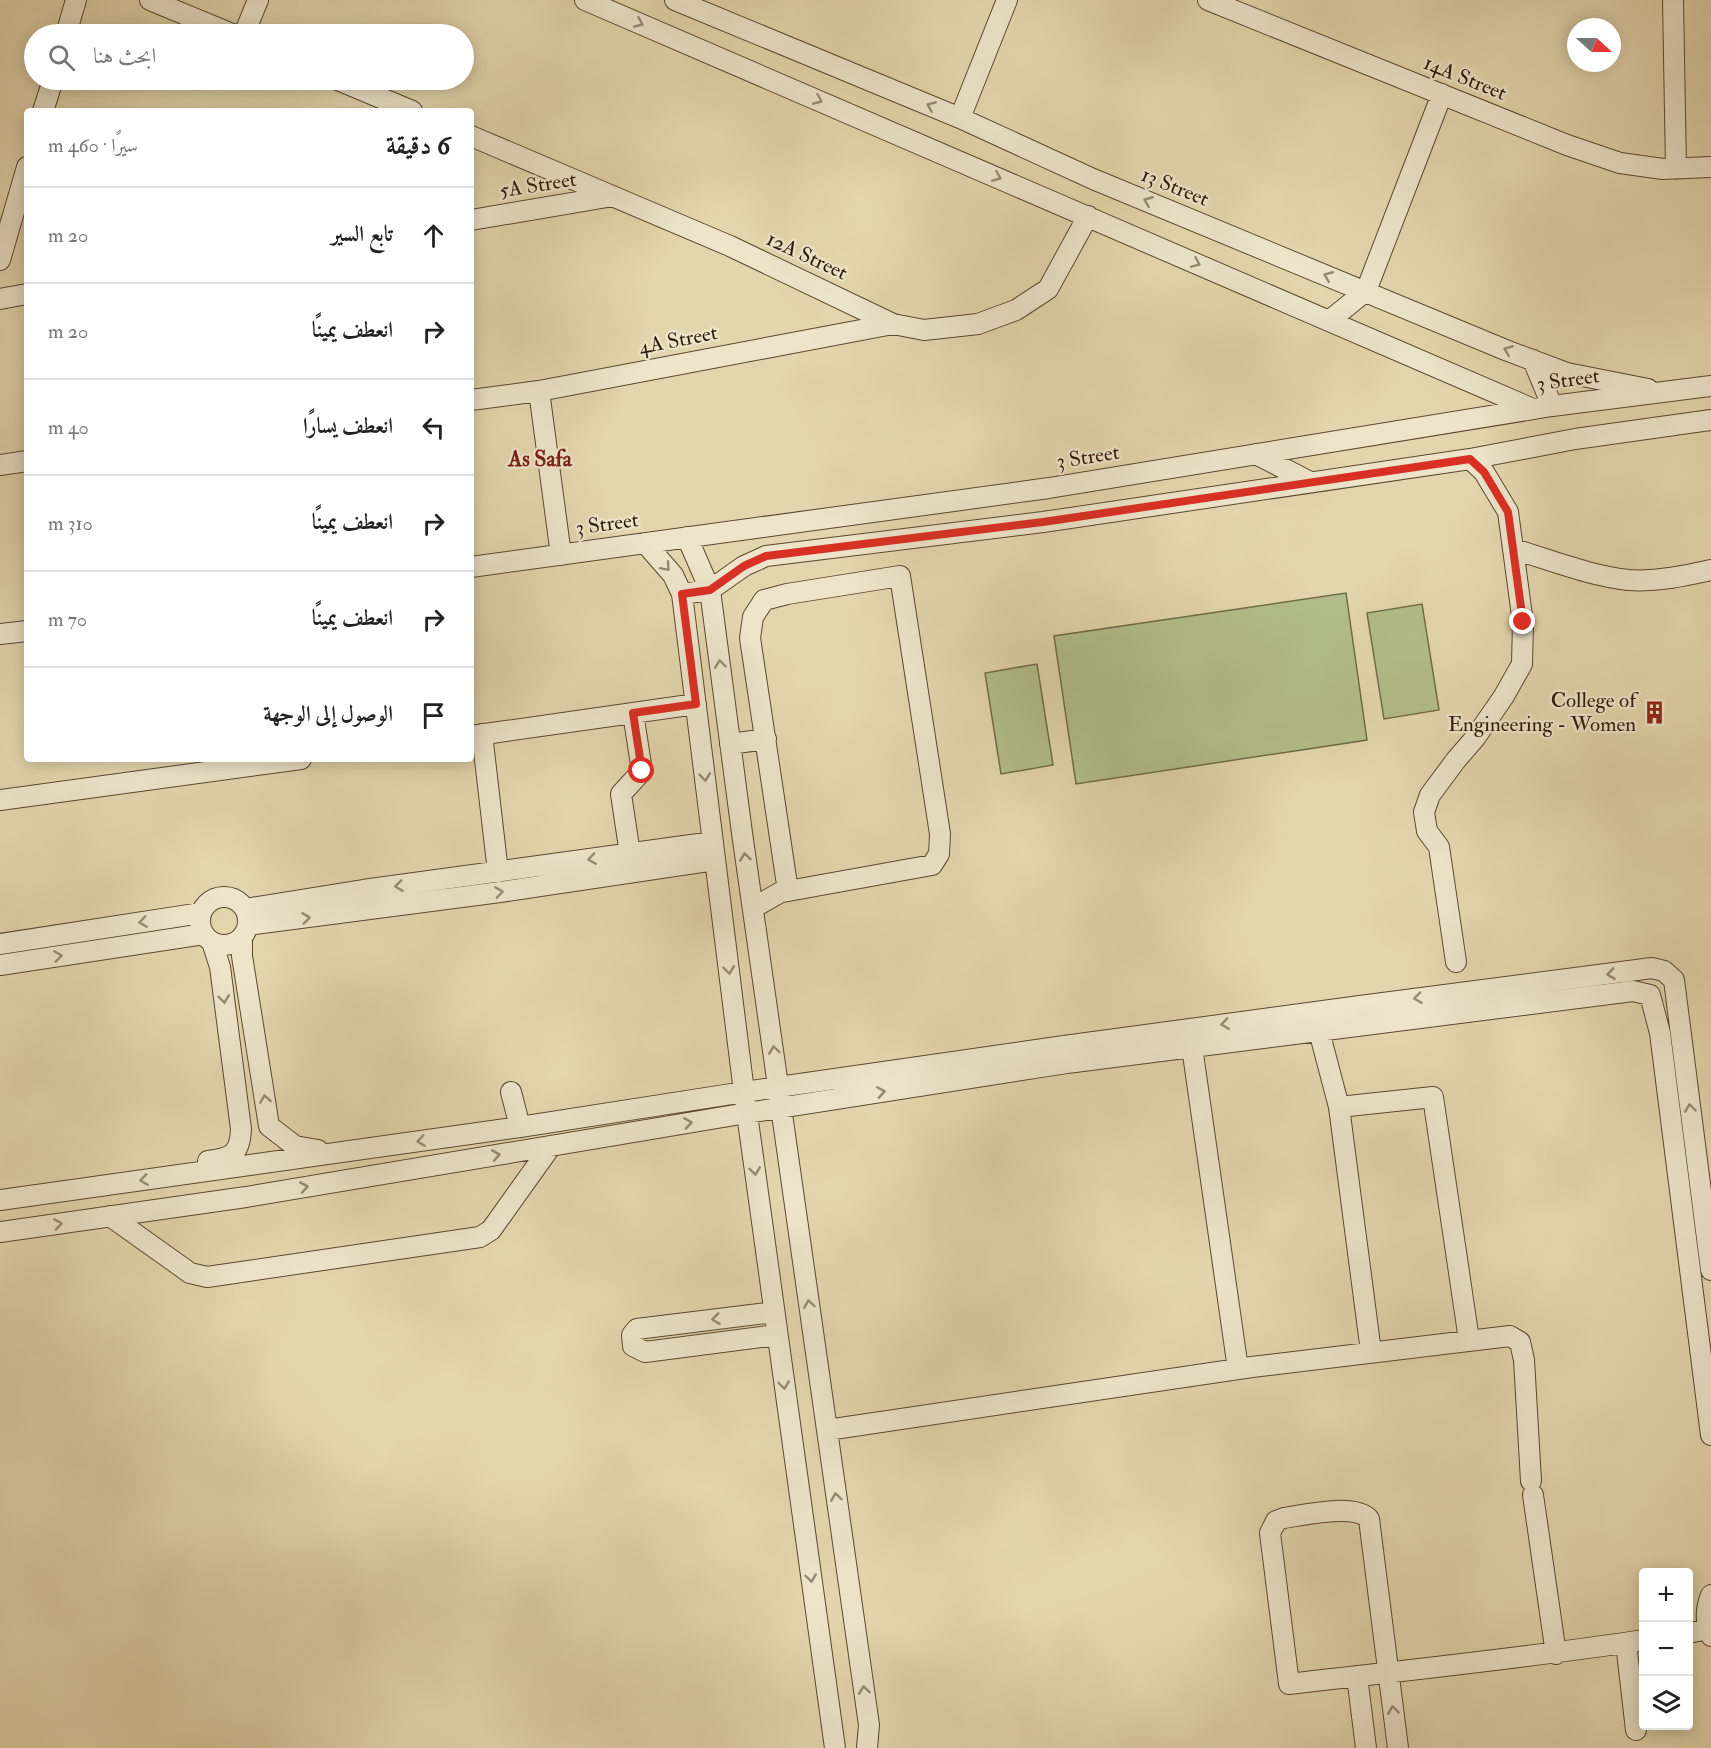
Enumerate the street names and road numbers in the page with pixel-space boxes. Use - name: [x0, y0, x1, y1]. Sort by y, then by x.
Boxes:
- street label: 14A Street: [1420, 49, 1511, 107]
- street label: 13 Street: [1137, 161, 1213, 213]
- street label: 5A Street: [498, 166, 579, 204]
- street label: 12A Street: [762, 225, 852, 287]
- street label: 4A Street: [636, 319, 720, 361]
- street label: 3 Street: [1535, 362, 1601, 398]
- street label: 3 Street: [1055, 439, 1121, 475]
- street label: 3 Street: [574, 506, 640, 542]

